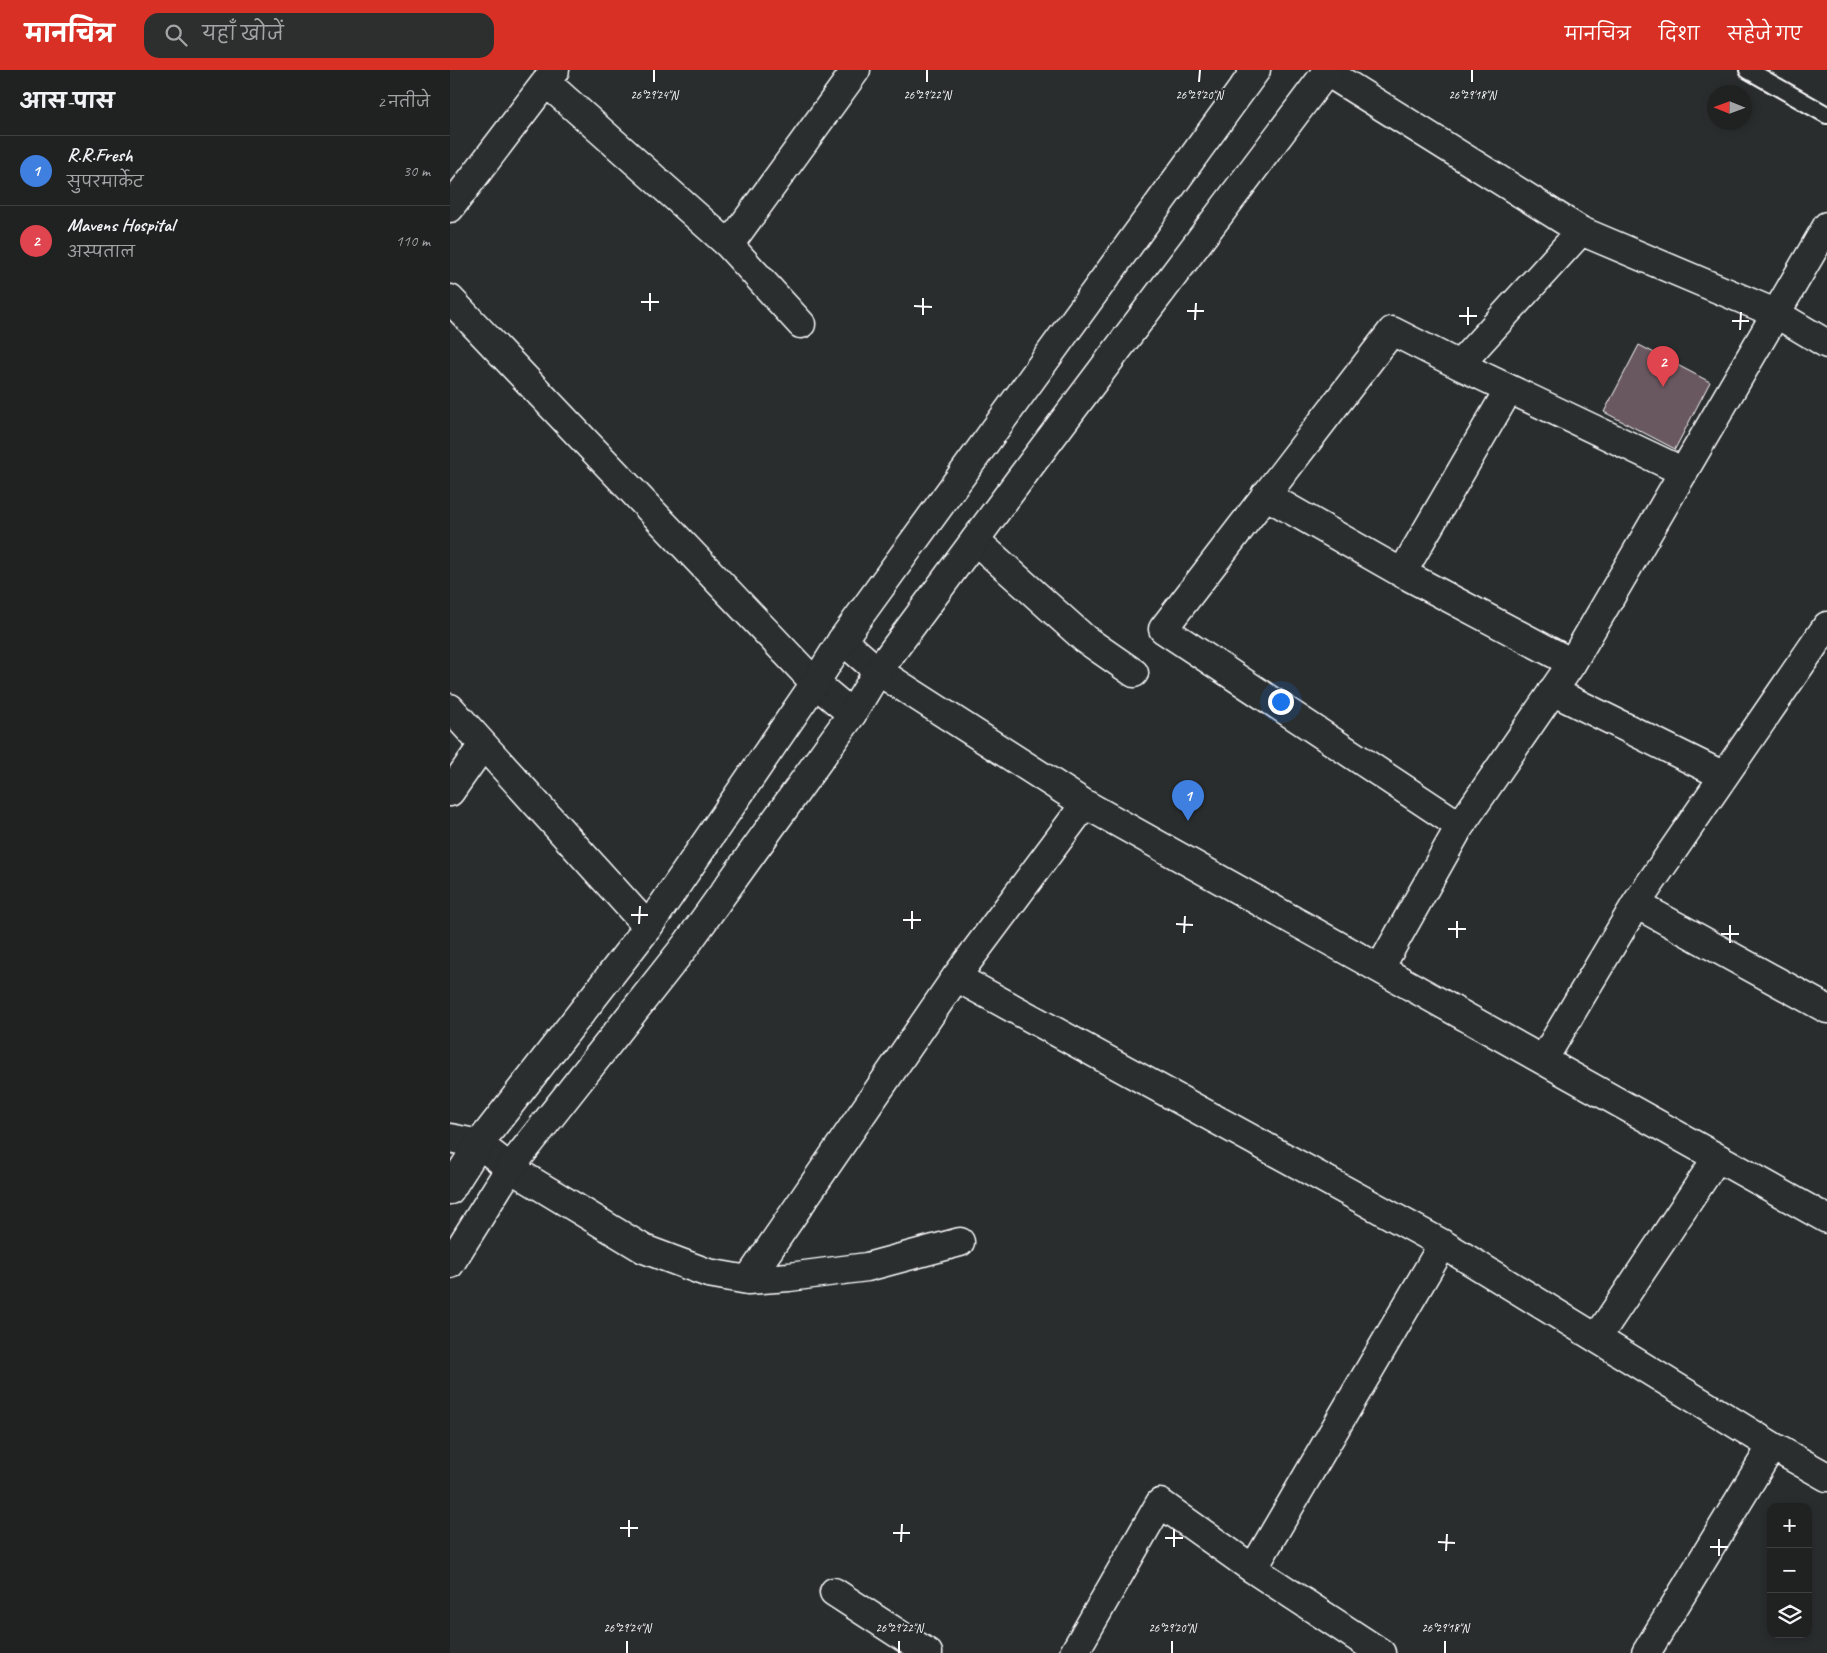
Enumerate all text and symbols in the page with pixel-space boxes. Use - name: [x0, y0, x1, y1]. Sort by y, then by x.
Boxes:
- search box: [144, 13, 494, 58]
- text: मानचित्र: [25, 19, 114, 49]
- icon: search: [162, 21, 190, 49]
- text: यहाँ खोजें: [202, 22, 284, 46]
- text: मानचित्र: [1565, 23, 1631, 45]
- text: दिशा: [1659, 23, 1699, 45]
- text: सहेजे गए: [1727, 23, 1802, 45]
- north arrow: [1707, 85, 1752, 130]
- text: 26°29'24"N: [630, 87, 679, 103]
- text: 26°29'22"N: [903, 87, 952, 103]
- text: 26°29'20"N: [1175, 87, 1224, 103]
- text: 26°29'18"N: [1448, 87, 1497, 103]
- text: आस-पास: [20, 88, 114, 114]
- text: 2 नतीजे: [377, 92, 430, 112]
- text: R.R.Fresh: [67, 143, 133, 167]
- text: 1: [32, 161, 40, 181]
- text: 30 m: [403, 161, 430, 181]
- text: सुपरमार्केट: [67, 172, 144, 192]
- text: Mavens Hospital: [67, 213, 174, 237]
- text: 2: [32, 231, 40, 251]
- text: 110 m: [396, 231, 430, 251]
- text: अस्पताल: [67, 242, 135, 262]
- pin: 2: [1647, 346, 1679, 387]
- your location: [1268, 689, 1294, 715]
- pin: 1: [1172, 780, 1204, 821]
- map controls: [1767, 1503, 1812, 1638]
- button: +: [1767, 1503, 1812, 1548]
- button: −: [1767, 1548, 1812, 1593]
- button: layers: [1767, 1593, 1812, 1638]
- text: 26°29'24"N: [603, 1620, 652, 1636]
- text: 26°29'22"N: [875, 1620, 924, 1636]
- text: 26°29'20"N: [1148, 1620, 1197, 1636]
- text: 26°29'18"N: [1421, 1620, 1470, 1636]

